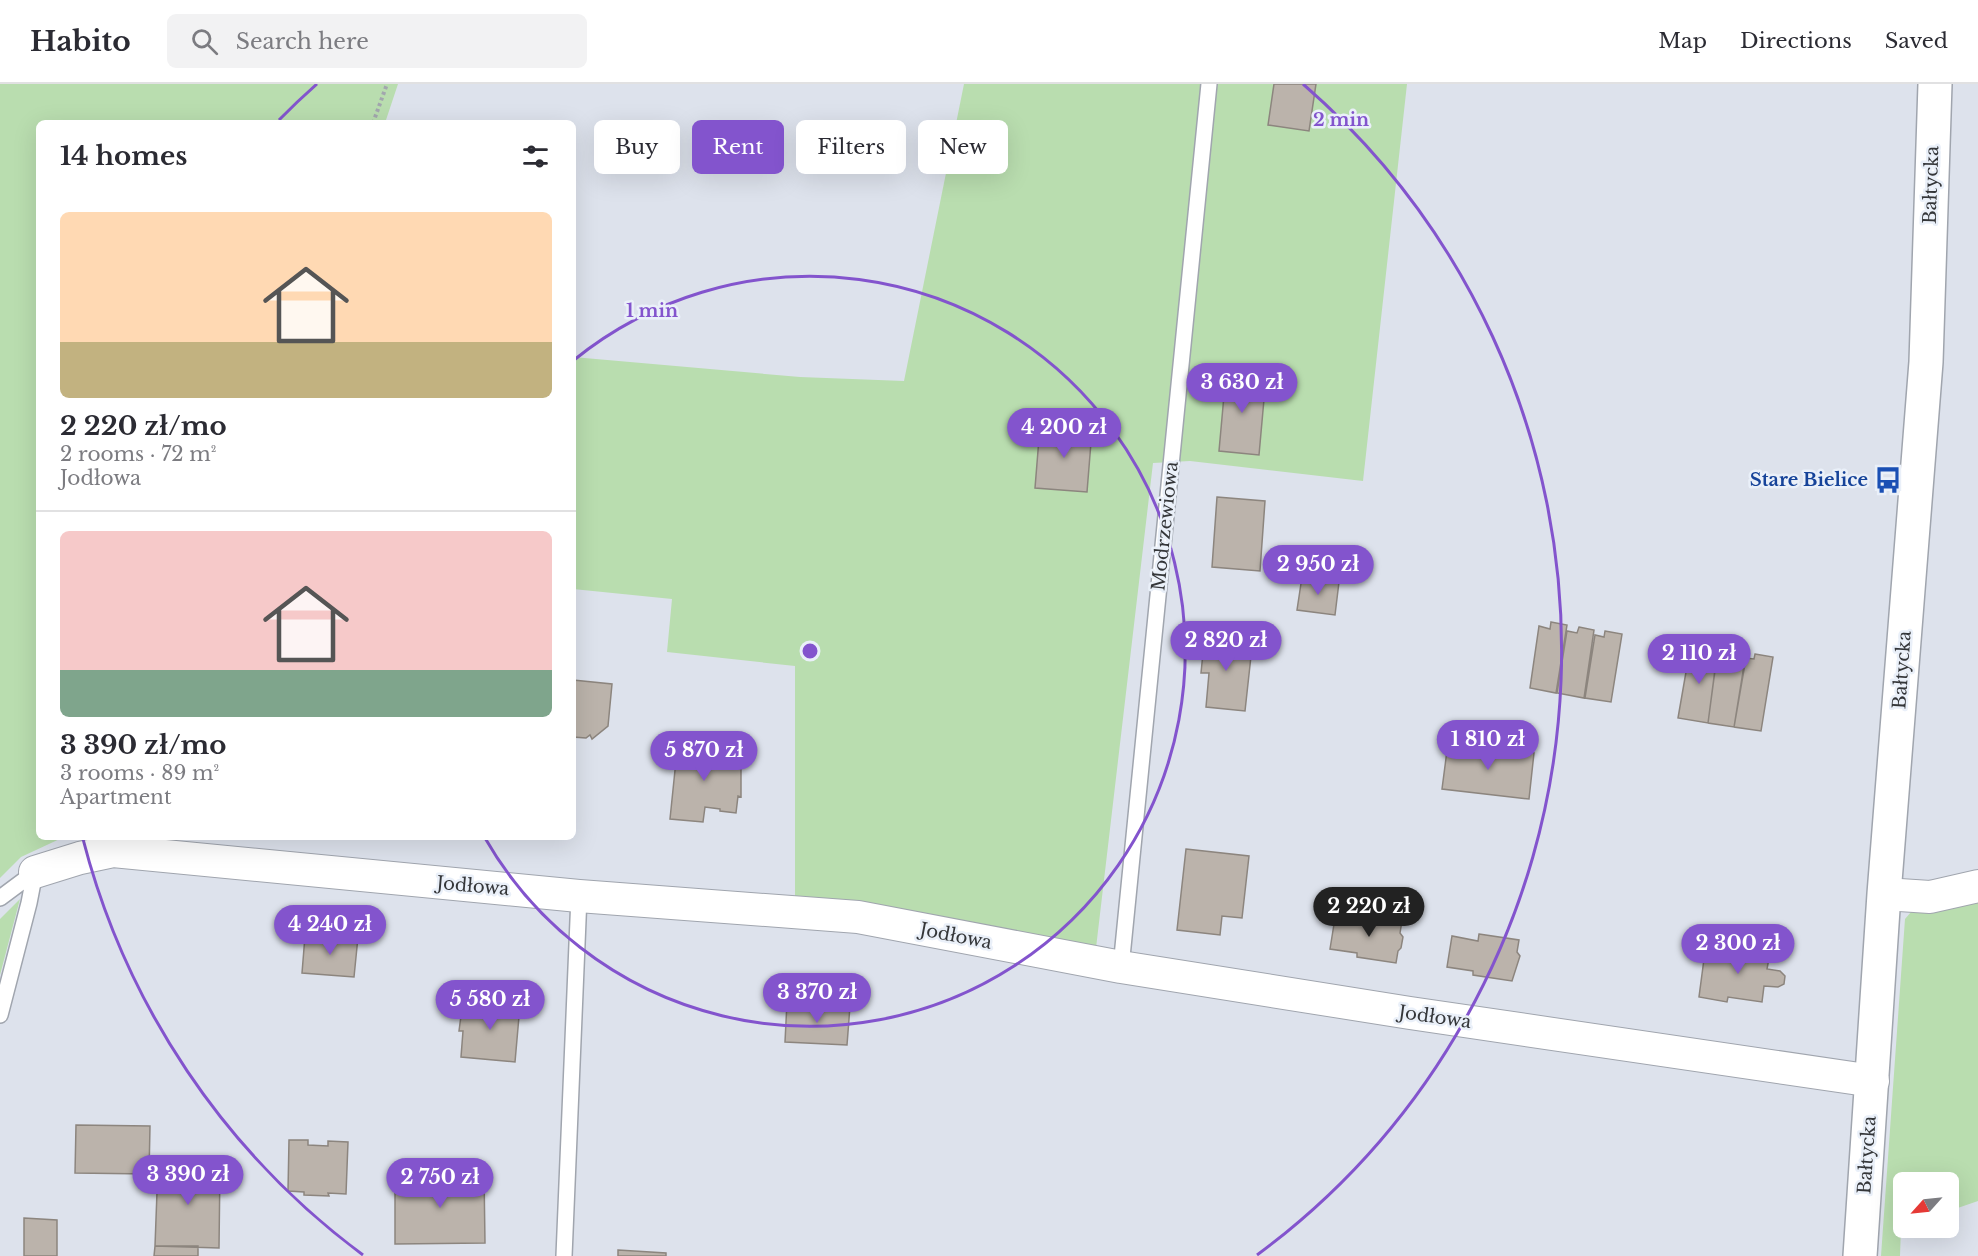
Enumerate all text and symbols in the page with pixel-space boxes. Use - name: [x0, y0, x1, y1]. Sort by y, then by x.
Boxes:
- search box: [167, 14, 587, 68]
- text: Habito: [30, 24, 131, 59]
- icon: search: [188, 25, 221, 58]
- text: Search here: [236, 28, 369, 55]
- text: Map: [1658, 28, 1707, 54]
- text: Directions: [1740, 28, 1852, 54]
- text: Saved: [1885, 28, 1948, 54]
- text: 2 min: [1313, 109, 1369, 131]
- chip: Buy: [594, 120, 680, 174]
- chip: Rent: [692, 120, 784, 174]
- chip: Filters: [796, 120, 906, 174]
- chip: New: [918, 120, 1008, 174]
- text: 14 homes: [60, 140, 187, 172]
- icon: filters: [519, 140, 552, 173]
- street label: Bałtycka: [1919, 145, 1943, 225]
- icon: home: [252, 251, 360, 359]
- text: 1 min: [626, 300, 678, 322]
- pin: 3 630 zł: [1180, 363, 1304, 414]
- text: 3 630 zł: [1200, 370, 1284, 394]
- pin: 4 200 zł: [1002, 408, 1126, 459]
- text: 2 220 zł/mo: [60, 410, 227, 442]
- text: 4 200 zł: [1021, 415, 1107, 439]
- text: 2 rooms · 72 m²: [60, 442, 217, 466]
- street label: Modrzewiowa: [1147, 460, 1183, 592]
- bus stop icon: Stare Bielice: [1873, 465, 1903, 495]
- text: Jodłowa: [60, 466, 141, 490]
- place label: Stare Bielice: [1750, 469, 1868, 491]
- pin: 2 950 zł: [1256, 545, 1380, 596]
- text: 2 950 zł: [1277, 552, 1359, 576]
- icon: home: [252, 570, 360, 678]
- pin: 2 820 zł: [1164, 621, 1288, 672]
- text: 2 820 zł: [1185, 628, 1267, 652]
- street label: Bałtycka: [1888, 630, 1916, 710]
- pin: 2 110 zł: [1637, 634, 1761, 685]
- centre of rings: [800, 641, 820, 661]
- text: 2 110 zł: [1662, 641, 1736, 665]
- pin: 1 810 zł: [1426, 720, 1550, 771]
- text: 1 810 zł: [1451, 727, 1525, 751]
- text: 3 390 zł/mo: [60, 729, 226, 761]
- pin: 5 870 zł: [642, 731, 766, 782]
- text: 5 870 zł: [664, 738, 744, 762]
- text: 3 rooms · 89 m²: [60, 761, 219, 785]
- text: Apartment: [60, 785, 171, 809]
- street label: Jodłowa: [434, 872, 510, 900]
- pin: 2 220 zł: [1307, 887, 1431, 938]
- text: 2 220 zł: [1327, 894, 1411, 918]
- pin: 4 240 zł: [268, 905, 392, 956]
- text: 4 240 zł: [288, 912, 372, 936]
- street label: Jodłowa: [916, 918, 994, 954]
- pin: 2 300 zł: [1676, 924, 1800, 975]
- text: 2 300 zł: [1695, 931, 1781, 955]
- pin: 3 370 zł: [755, 973, 879, 1024]
- pin: 5 580 zł: [428, 980, 552, 1031]
- text: 3 370 zł: [777, 980, 857, 1004]
- text: 5 580 zł: [450, 987, 530, 1011]
- street label: Jodłowa: [1395, 1001, 1473, 1033]
- street label: Bałtycka: [1853, 1115, 1881, 1195]
- pin: 3 390 zł: [126, 1155, 250, 1206]
- pin: 2 750 zł: [378, 1158, 502, 1209]
- text: 3 390 zł: [146, 1162, 230, 1186]
- text: 2 750 zł: [400, 1165, 480, 1189]
- north arrow: [1893, 1172, 1959, 1238]
- map controls: [1893, 1172, 1959, 1238]

